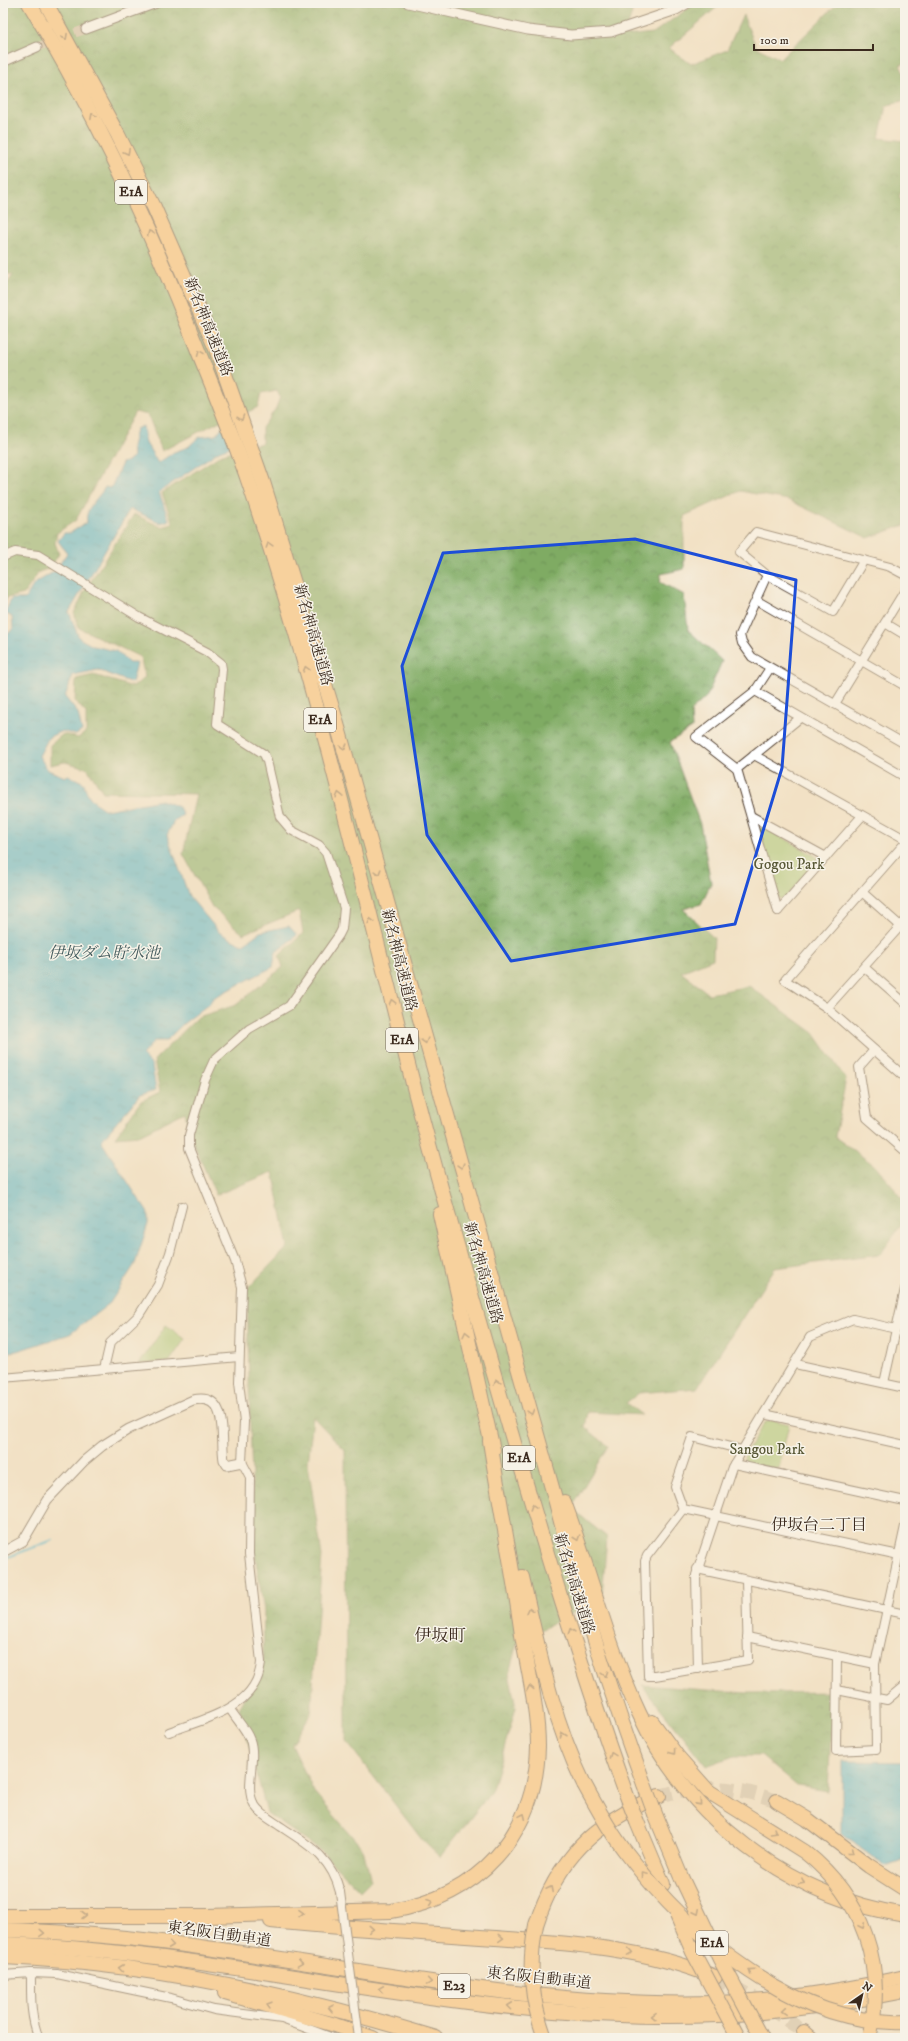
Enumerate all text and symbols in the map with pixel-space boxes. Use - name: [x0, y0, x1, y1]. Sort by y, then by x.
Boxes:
- scale bar: [754, 26, 873, 52]
- one-way arrow: [61, 33, 68, 40]
- text: 100 m: [760, 33, 789, 48]
- one-way arrow: [90, 113, 97, 120]
- one-way arrow: [122, 147, 130, 155]
- road number: E1A: [115, 180, 147, 204]
- one-way arrow: [147, 229, 155, 237]
- street label: 新名神高速道路: [180, 275, 236, 379]
- one-way arrow: [196, 349, 204, 356]
- one-way arrow: [236, 414, 244, 421]
- one-way arrow: [265, 541, 273, 548]
- street label: 新名神高速道路: [289, 582, 337, 688]
- one-way arrow: [302, 666, 311, 673]
- road number: E1A: [304, 708, 336, 732]
- one-way arrow: [339, 743, 347, 750]
- one-way arrow: [335, 792, 344, 799]
- park label: Gogou Park: [754, 855, 825, 874]
- one-way arrow: [373, 868, 382, 875]
- street label: 新名神高速道路: [377, 907, 421, 1013]
- one-way arrow: [368, 917, 376, 924]
- water label: 伊坂ダム貯水池: [48, 943, 162, 963]
- one-way arrow: [389, 999, 397, 1006]
- road number: E1A: [386, 1028, 418, 1052]
- one-way arrow: [421, 1038, 429, 1044]
- one-way arrow: [456, 1163, 464, 1169]
- street label: 新名神高速道路: [459, 1220, 507, 1326]
- one-way arrow: [463, 1331, 471, 1338]
- one-way arrow: [493, 1379, 502, 1386]
- one-way arrow: [526, 1409, 535, 1416]
- park label: Sangou Park: [729, 1440, 805, 1459]
- road number: E1A: [503, 1446, 535, 1470]
- one-way arrow: [529, 1504, 538, 1511]
- district label: 伊坂台二丁目: [771, 1515, 867, 1535]
- street label: 新名神高速道路: [550, 1531, 598, 1637]
- one-way arrow: [572, 1535, 581, 1542]
- one-way arrow: [526, 1607, 534, 1613]
- district label: 伊坂町: [415, 1625, 466, 1647]
- one-way arrow: [567, 1628, 575, 1635]
- one-way arrow: [601, 1671, 609, 1678]
- one-way arrow: [527, 1685, 535, 1691]
- one-way arrow: [560, 1732, 568, 1739]
- one-way arrow: [669, 1747, 676, 1754]
- one-way arrow: [608, 1751, 616, 1758]
- one-way arrow: [694, 1798, 701, 1806]
- one-way arrow: [518, 1812, 526, 1820]
- one-way arrow: [770, 1827, 777, 1834]
- one-way arrow: [846, 1848, 853, 1855]
- one-way arrow: [641, 1873, 648, 1880]
- one-way arrow: [797, 1877, 805, 1884]
- one-way arrow: [545, 1886, 553, 1893]
- one-way arrow: [427, 1898, 434, 1906]
- one-way arrow: [692, 1908, 700, 1916]
- one-way arrow: [298, 1909, 304, 1917]
- one-way arrow: [81, 1911, 87, 1919]
- street label: 東名阪自動車道: [166, 1917, 272, 1951]
- one-way arrow: [857, 1922, 865, 1930]
- one-way arrow: [368, 1925, 374, 1934]
- one-way arrow: [39, 1928, 45, 1937]
- road number: E1A: [696, 1931, 728, 1955]
- one-way arrow: [498, 1934, 504, 1943]
- one-way arrow: [168, 1940, 174, 1949]
- one-way arrow: [627, 1948, 633, 1956]
- one-way arrow: [297, 1958, 303, 1967]
- street label: 東名阪自動車道: [486, 1963, 592, 1993]
- one-way arrow: [118, 1964, 124, 1973]
- one-way arrow: [748, 1968, 755, 1976]
- road number: E23: [438, 1974, 470, 1998]
- north arrow: [842, 1975, 882, 2015]
- one-way arrow: [425, 1978, 432, 1986]
- text: N: [859, 1979, 875, 1996]
- one-way arrow: [378, 1985, 384, 1994]
- one-way arrow: [266, 2001, 273, 2010]
- one-way arrow: [507, 2002, 513, 2011]
- one-way arrow: [328, 2004, 335, 2013]
- one-way arrow: [781, 2006, 787, 2015]
- one-way arrow: [651, 2012, 657, 2020]

